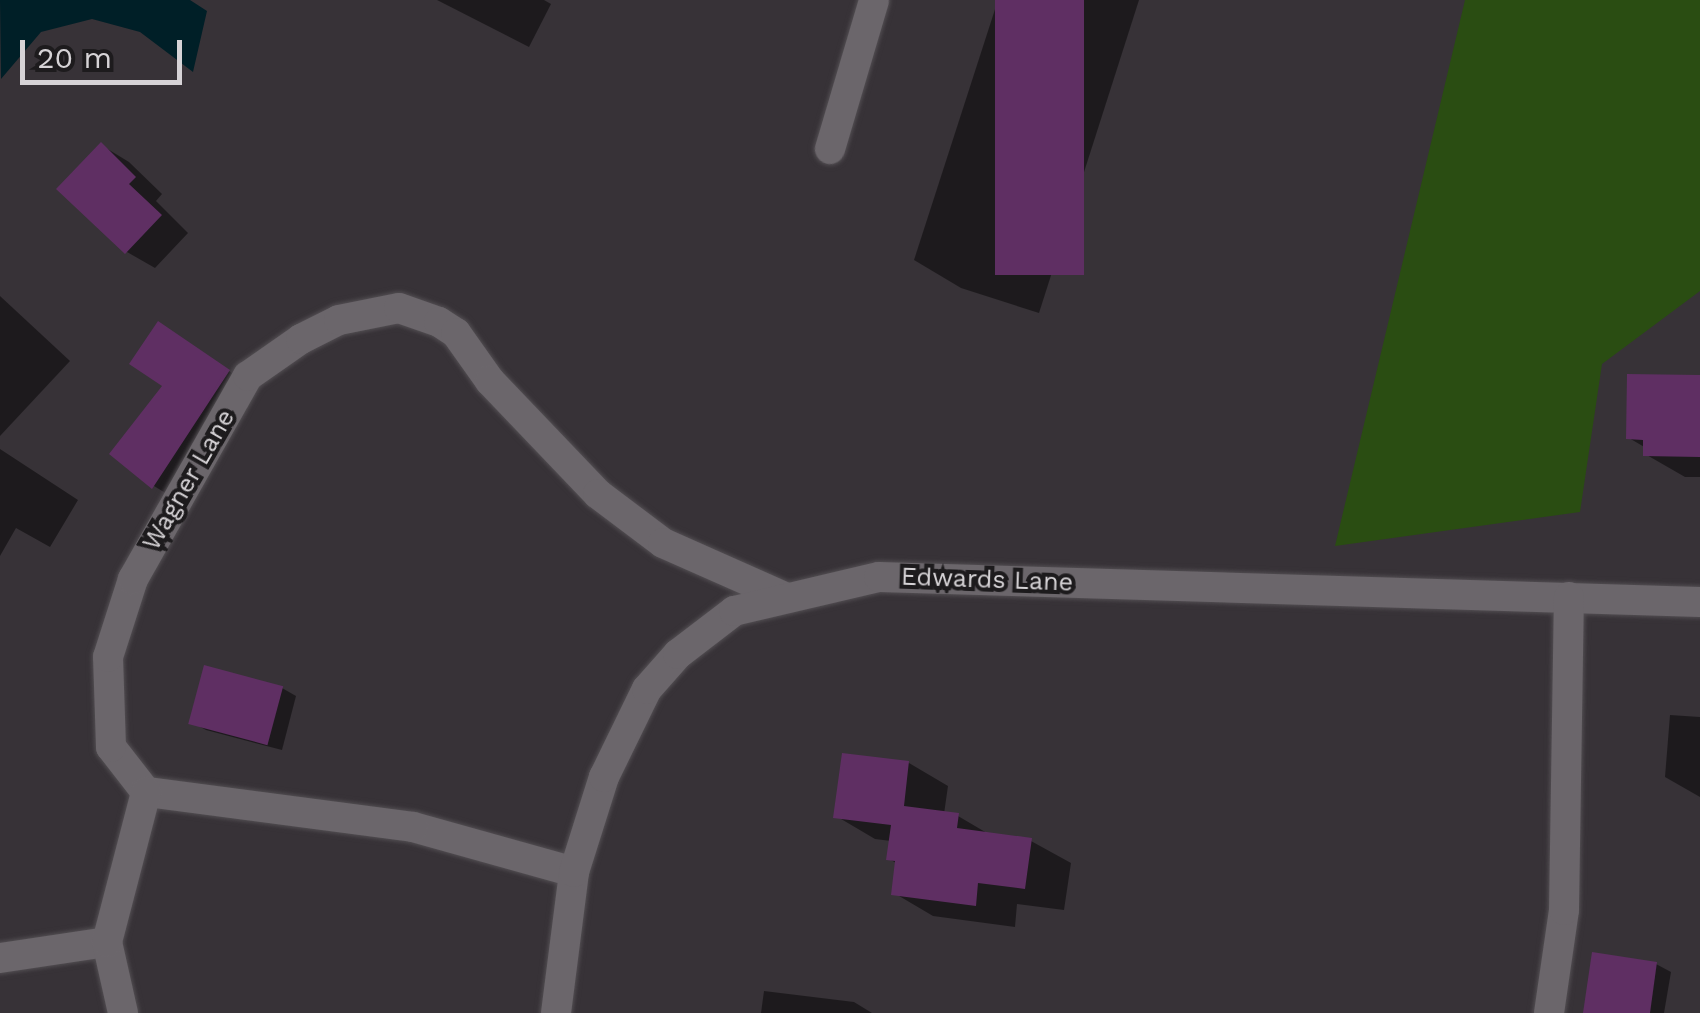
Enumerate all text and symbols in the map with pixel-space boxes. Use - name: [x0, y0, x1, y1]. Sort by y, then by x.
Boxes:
- scale bar: [25, 20, 188, 82]
- text: 20 m: [37, 40, 112, 75]
- street label: Wagner Lane: [136, 404, 242, 556]
- street label: Edwards Lane: [900, 562, 1074, 598]

